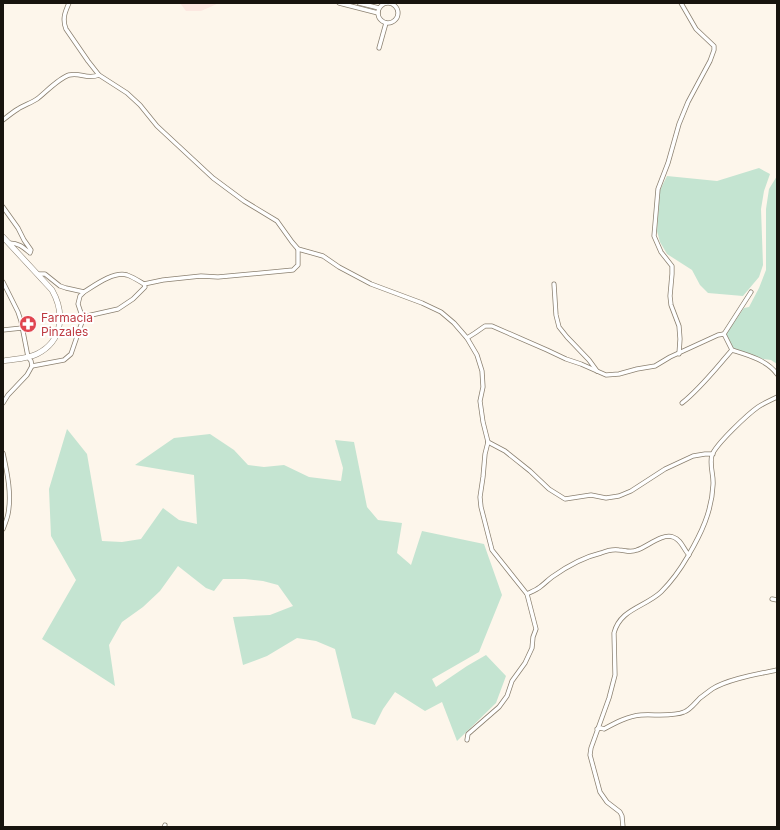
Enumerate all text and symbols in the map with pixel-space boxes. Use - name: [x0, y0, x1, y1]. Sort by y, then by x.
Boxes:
- place label: Farmacia Pinzales: [41, 310, 93, 339]
- pharmacy icon: Farmacia Pinzales: [18, 314, 38, 334]

